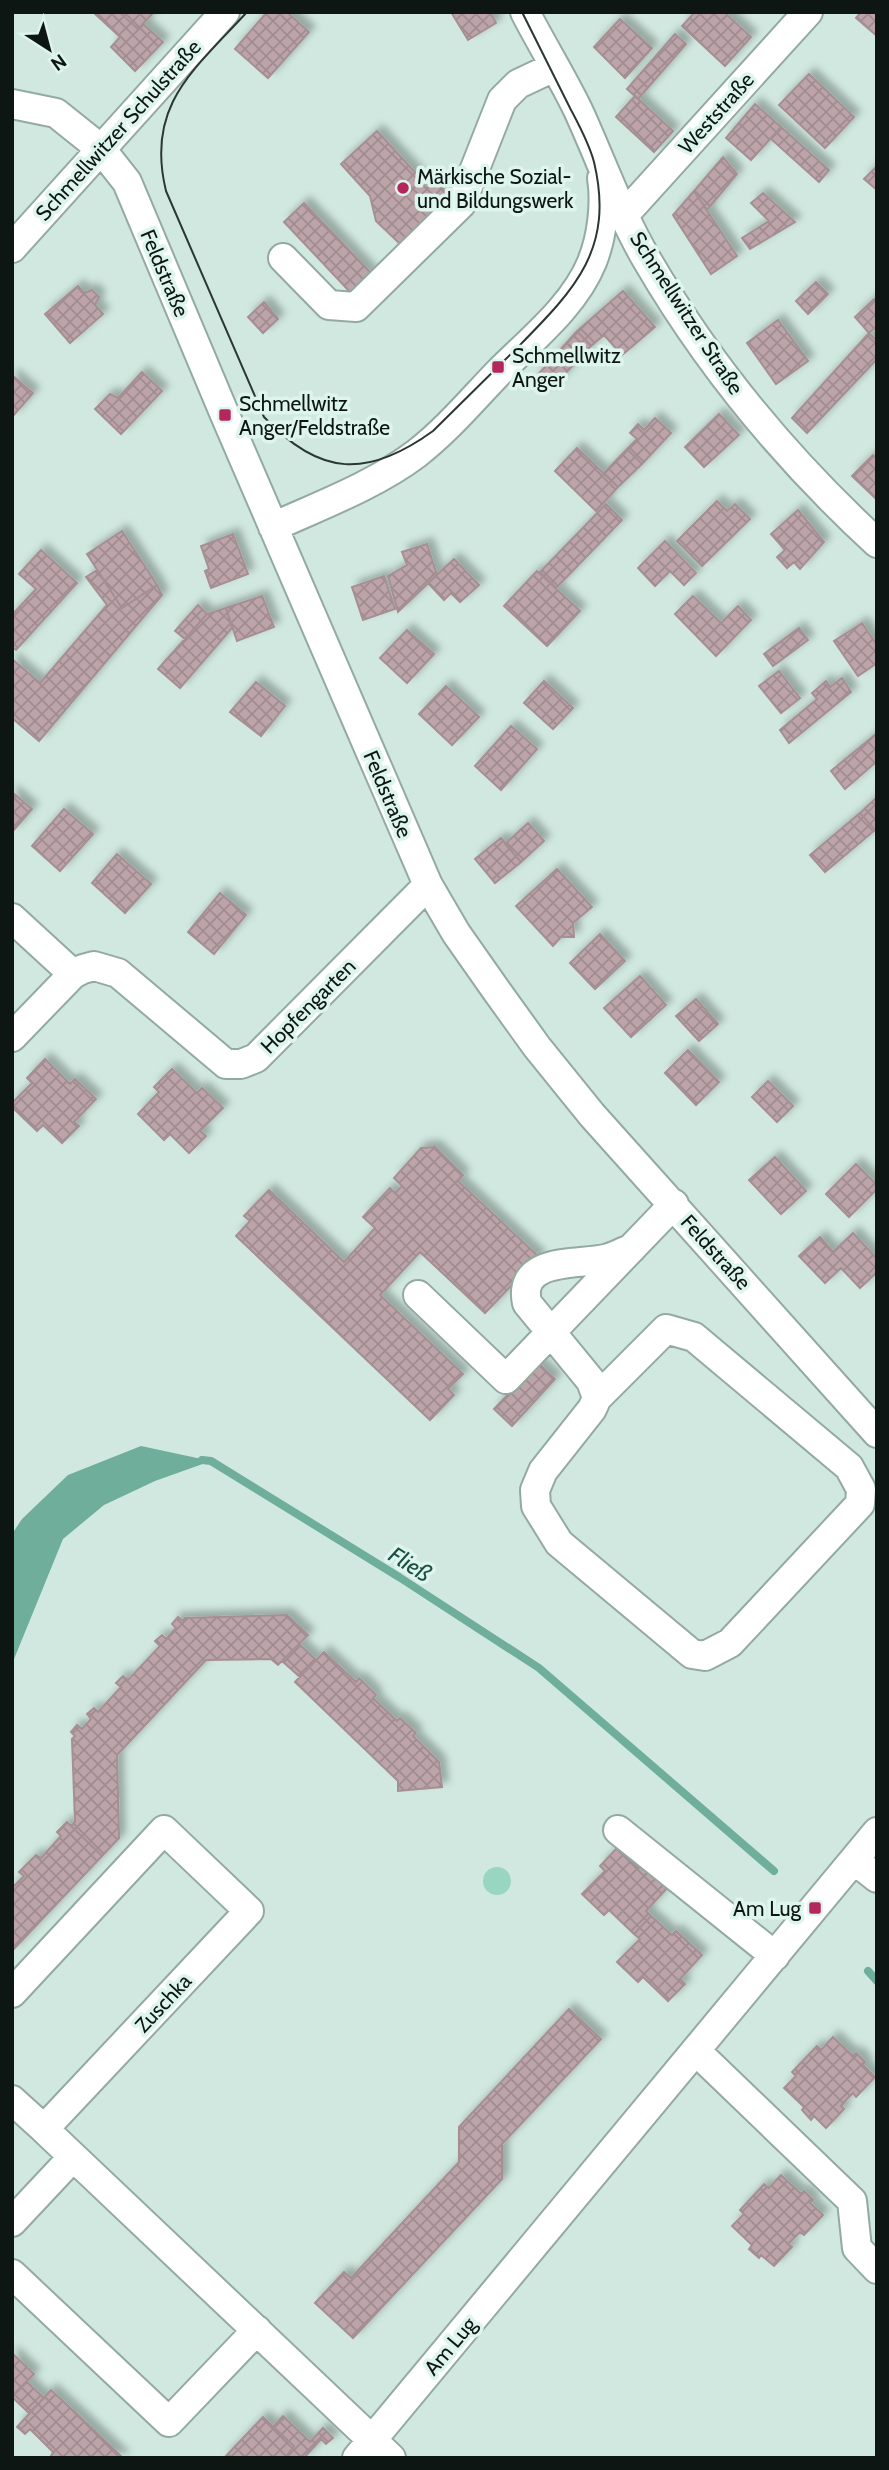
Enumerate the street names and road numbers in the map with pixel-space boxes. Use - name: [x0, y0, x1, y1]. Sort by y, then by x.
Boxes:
- street label: Schmellwitzer Schulstraße: [30, 34, 206, 226]
- street label: Weststraße: [673, 67, 759, 159]
- street label: Feldstraße: [135, 226, 195, 321]
- street label: Schmellwitzer Straße: [625, 227, 749, 399]
- street label: Feldstraße: [358, 747, 418, 842]
- street label: Hopfengarten: [255, 953, 361, 1059]
- street label: Feldstraße: [676, 1209, 756, 1295]
- street label: Zuschka: [130, 1969, 196, 2037]
- street label: Am Lug: [419, 2312, 482, 2380]

